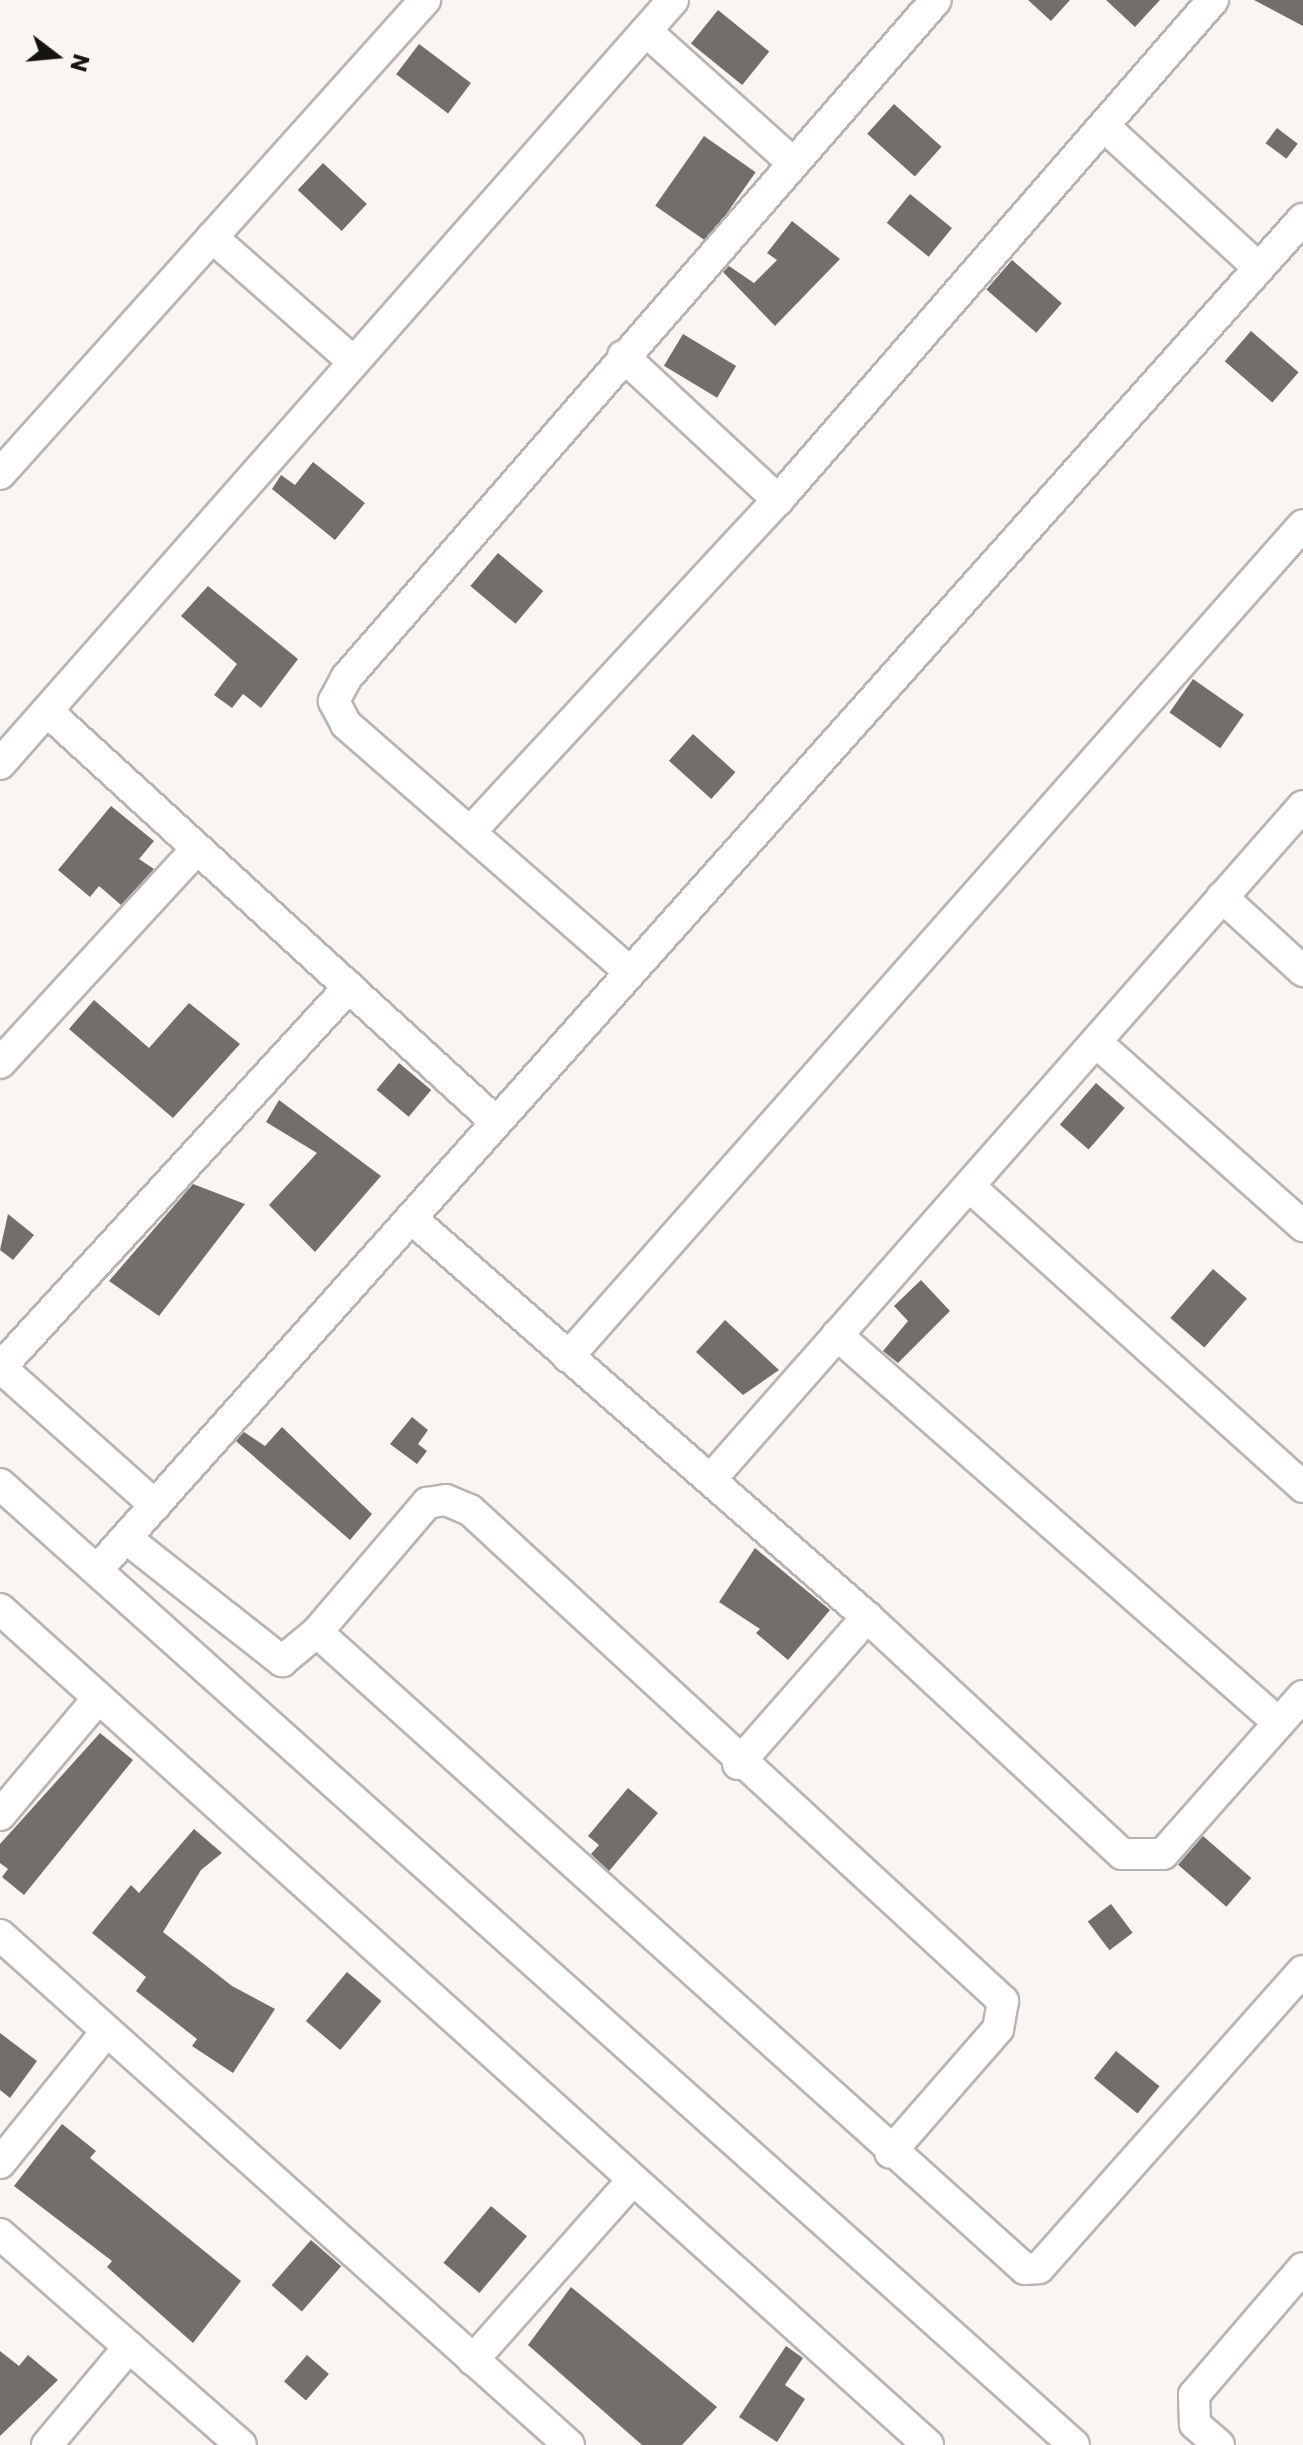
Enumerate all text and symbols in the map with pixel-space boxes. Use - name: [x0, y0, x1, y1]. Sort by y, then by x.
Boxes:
- north arrow: [16, 16, 96, 96]
- text: N: [62, 51, 97, 75]

